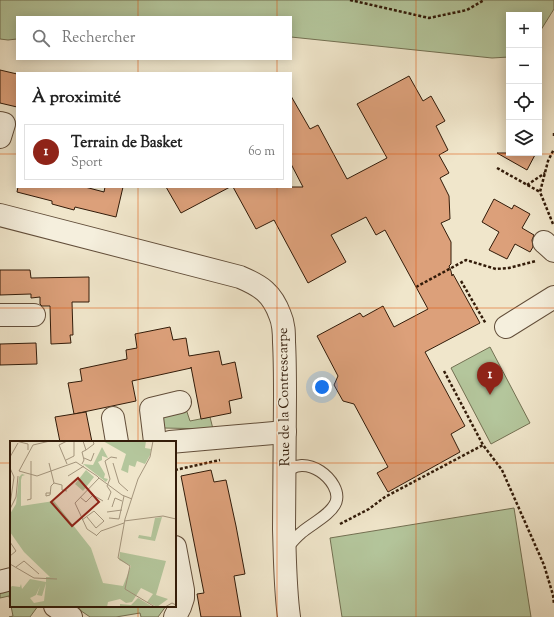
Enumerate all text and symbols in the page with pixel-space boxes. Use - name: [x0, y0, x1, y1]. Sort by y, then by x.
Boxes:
- map controls: [506, 12, 542, 156]
- button: +: [506, 12, 542, 48]
- search box: [16, 16, 292, 60]
- icon: search: [30, 27, 52, 49]
- text: Rechercher: [62, 28, 135, 49]
- button: −: [506, 48, 542, 84]
- button: locate: [506, 84, 542, 120]
- text: À proximité: [32, 86, 121, 110]
- button: layers: [506, 120, 542, 156]
- text: Terrain de Basket: [71, 133, 182, 154]
- text: 1: [44, 143, 48, 161]
- text: 60 m: [248, 143, 275, 161]
- text: Sport: [71, 154, 102, 172]
- street label: Rue de la Contrescarpe: [274, 327, 296, 466]
- pin: 1: [477, 362, 503, 395]
- your location: [312, 377, 332, 397]
- inset map: [10, 441, 176, 607]

